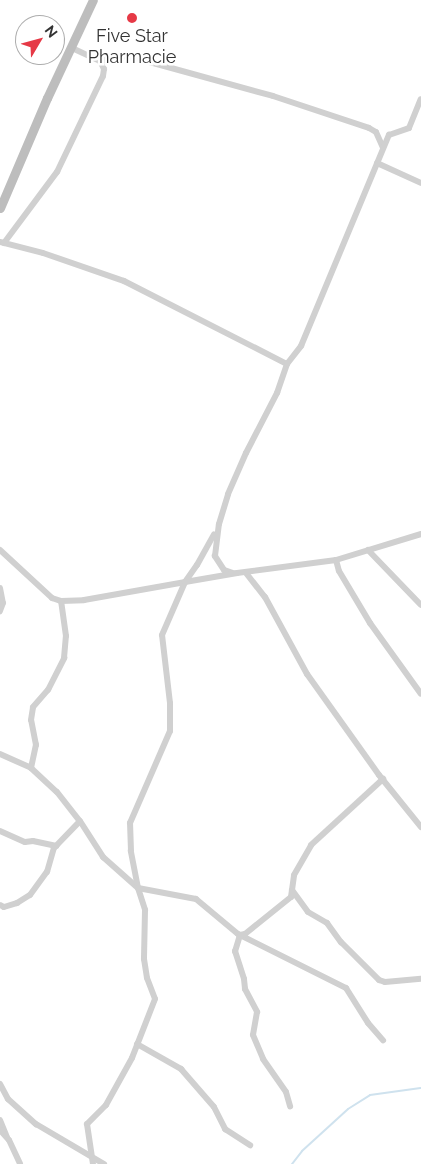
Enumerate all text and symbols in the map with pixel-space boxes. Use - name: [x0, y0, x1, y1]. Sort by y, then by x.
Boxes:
- marker: Five Star Pharmacie: [126, 12, 138, 24]
- north arrow: [15, 15, 65, 65]
- text: N: [42, 22, 61, 41]
- place label: Five Star Pharmacie: [88, 26, 176, 68]

